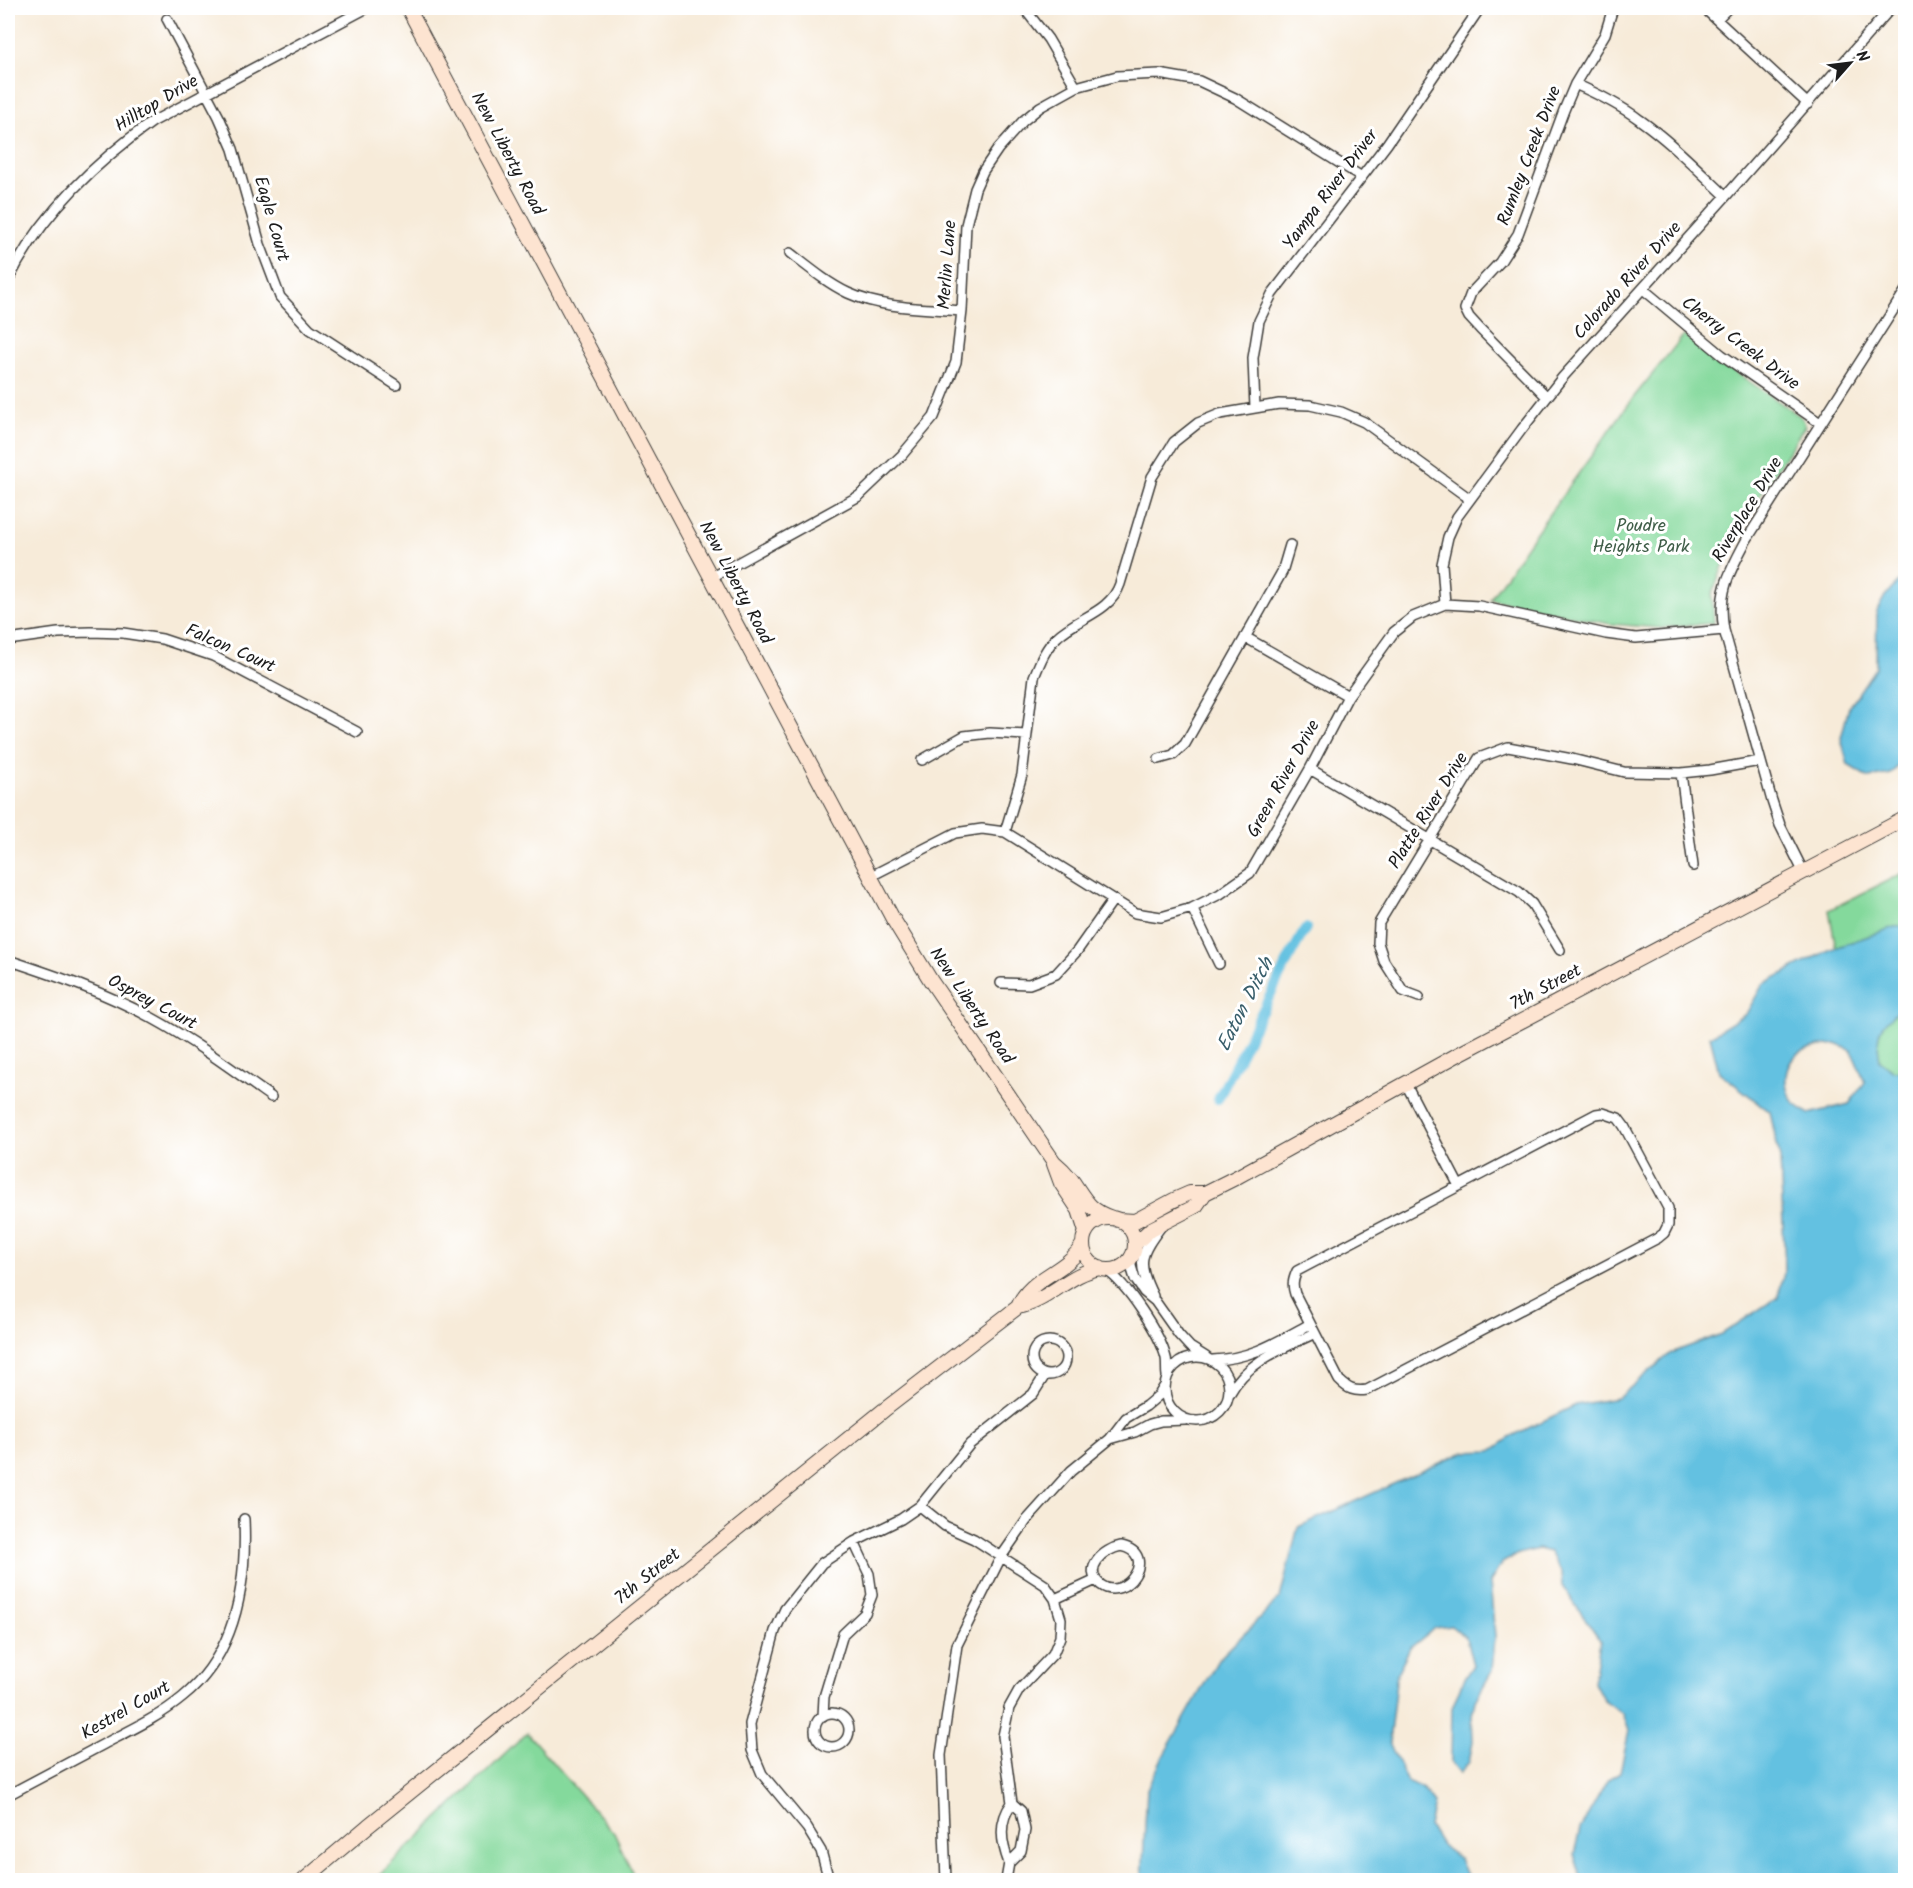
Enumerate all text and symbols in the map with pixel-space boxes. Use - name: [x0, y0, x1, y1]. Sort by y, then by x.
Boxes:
- north arrow: [1820, 33, 1880, 93]
- text: N: [1849, 46, 1875, 67]
- street label: Hilltop Drive: [109, 67, 205, 141]
- street label: Rumley Creek Drive: [1490, 82, 1570, 230]
- street label: New Liberty Road: [462, 87, 552, 222]
- street label: Yampa River Driver: [1276, 123, 1387, 256]
- street label: Eagle Court: [245, 173, 297, 266]
- street label: Colorado River Drive: [1567, 215, 1689, 347]
- street label: Merlin Lane: [930, 219, 966, 311]
- street label: Cherry Creek Drive: [1674, 290, 1806, 398]
- street label: Riverplace Drive: [1705, 452, 1791, 568]
- park label: Poudre Heights Park: [1592, 512, 1690, 562]
- street label: New Liberty Road: [690, 516, 780, 651]
- street label: Falcon Court: [180, 616, 281, 682]
- street label: Green River Drive: [1240, 715, 1328, 843]
- street label: Platte River Drive: [1381, 747, 1477, 875]
- street label: New Liberty Road: [921, 942, 1022, 1071]
- water label: Eaton Ditch: [1209, 950, 1284, 1058]
- street label: 7th Street: [1505, 956, 1588, 1019]
- street label: Osprey Court: [102, 967, 203, 1039]
- street label: 7th Street: [609, 1541, 688, 1613]
- street label: Kestrel Court: [76, 1673, 177, 1748]

